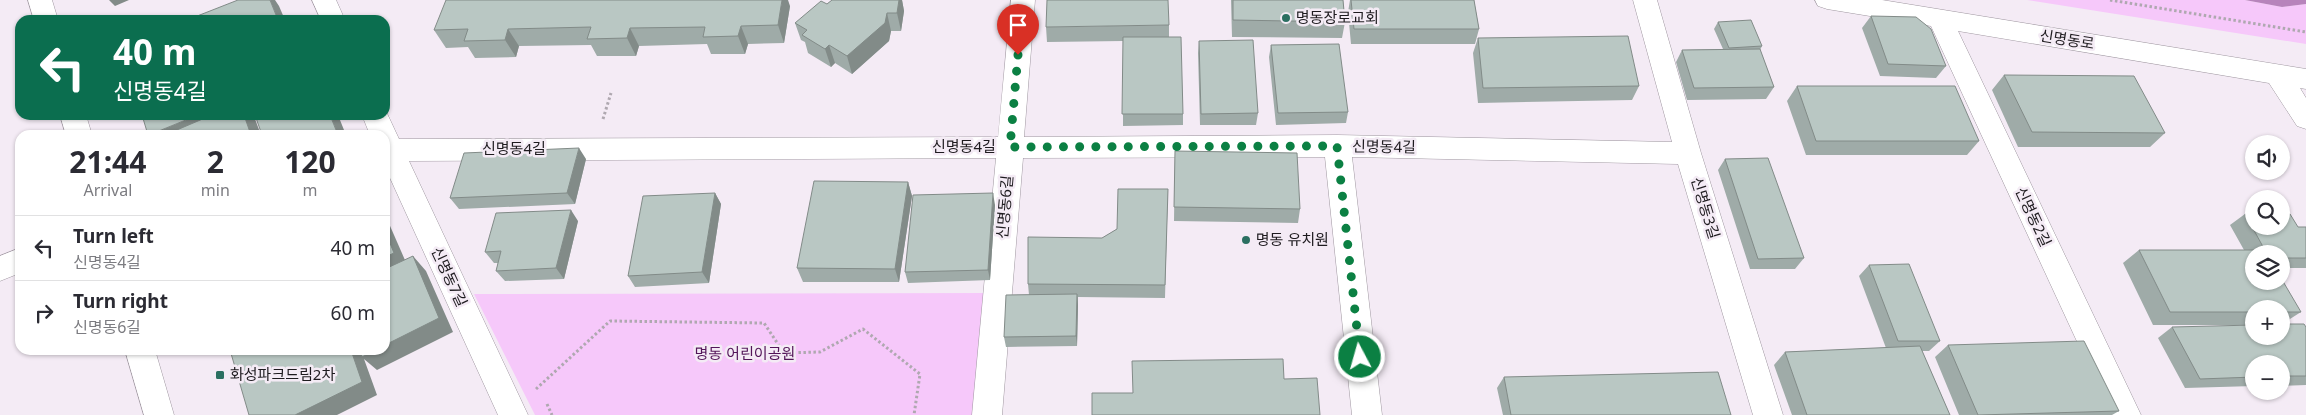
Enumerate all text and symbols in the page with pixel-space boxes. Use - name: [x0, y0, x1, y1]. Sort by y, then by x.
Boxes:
- pin: [997, 4, 1039, 55]
- place label: 명동장로교회: [1296, 7, 1379, 27]
- icon: arrive: [1004, 11, 1032, 39]
- marker: 명동장로교회: [1280, 12, 1292, 24]
- street label: 신명동로: [2038, 25, 2096, 53]
- text: 40 m: [113, 28, 196, 75]
- icon: left: [30, 35, 95, 100]
- text: 신명동4길: [113, 75, 207, 105]
- street label: 신명동4길: [1352, 135, 1416, 157]
- map controls: [2245, 135, 2290, 400]
- button: sound: [2245, 135, 2290, 180]
- street label: 신명동4길: [932, 136, 996, 156]
- street label: 신명동4길: [482, 138, 546, 158]
- text: 21:44: [69, 141, 146, 182]
- text: 2: [207, 141, 224, 182]
- text: 120: [284, 141, 336, 182]
- street label: 신명동6길: [991, 174, 1017, 240]
- street label: 신명동3길: [1687, 174, 1725, 241]
- text: Arrival: [83, 179, 132, 201]
- text: min: [201, 179, 230, 201]
- text: m: [302, 179, 317, 201]
- street label: 신명동2길: [2011, 183, 2056, 250]
- button: search: [2245, 190, 2290, 235]
- text: Turn left: [73, 223, 154, 249]
- place label: 명동 유치원: [1256, 229, 1329, 249]
- icon: left: [30, 234, 58, 262]
- marker: 명동 유치원: [1240, 234, 1252, 246]
- text: 40 m: [331, 235, 375, 261]
- street label: 신명동7길: [427, 243, 472, 310]
- button: layers: [2245, 245, 2290, 290]
- text: 신명동4길: [73, 251, 141, 273]
- text: Turn right: [73, 288, 168, 314]
- icon: right: [30, 299, 58, 327]
- text: 60 m: [331, 300, 375, 326]
- button: +: [2245, 300, 2290, 345]
- text: 신명동6길: [73, 316, 141, 338]
- position arrow: [1333, 330, 1385, 382]
- park label: 명동 어린이공원: [695, 343, 795, 363]
- button: −: [2245, 355, 2290, 400]
- place label: 화성파크드림2차: [230, 364, 335, 384]
- marker: 화성파크드림2차: [214, 369, 226, 381]

